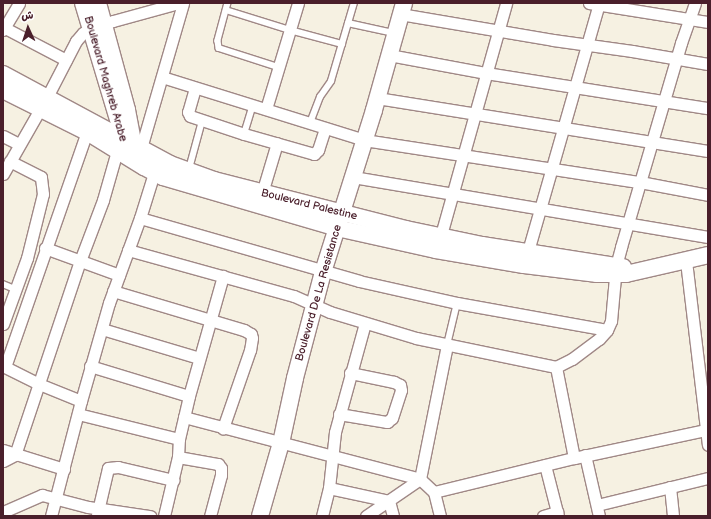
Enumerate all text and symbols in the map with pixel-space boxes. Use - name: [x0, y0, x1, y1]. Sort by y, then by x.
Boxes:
- north arrow: [8, 8, 48, 48]
- text: ش: [21, 9, 34, 22]
- street label: Boulevard Maghreb Arabe: [81, 15, 129, 143]
- street label: Boulevard Palestine: [259, 187, 359, 223]
- street label: Boulevard De La Resistance: [293, 223, 345, 363]

